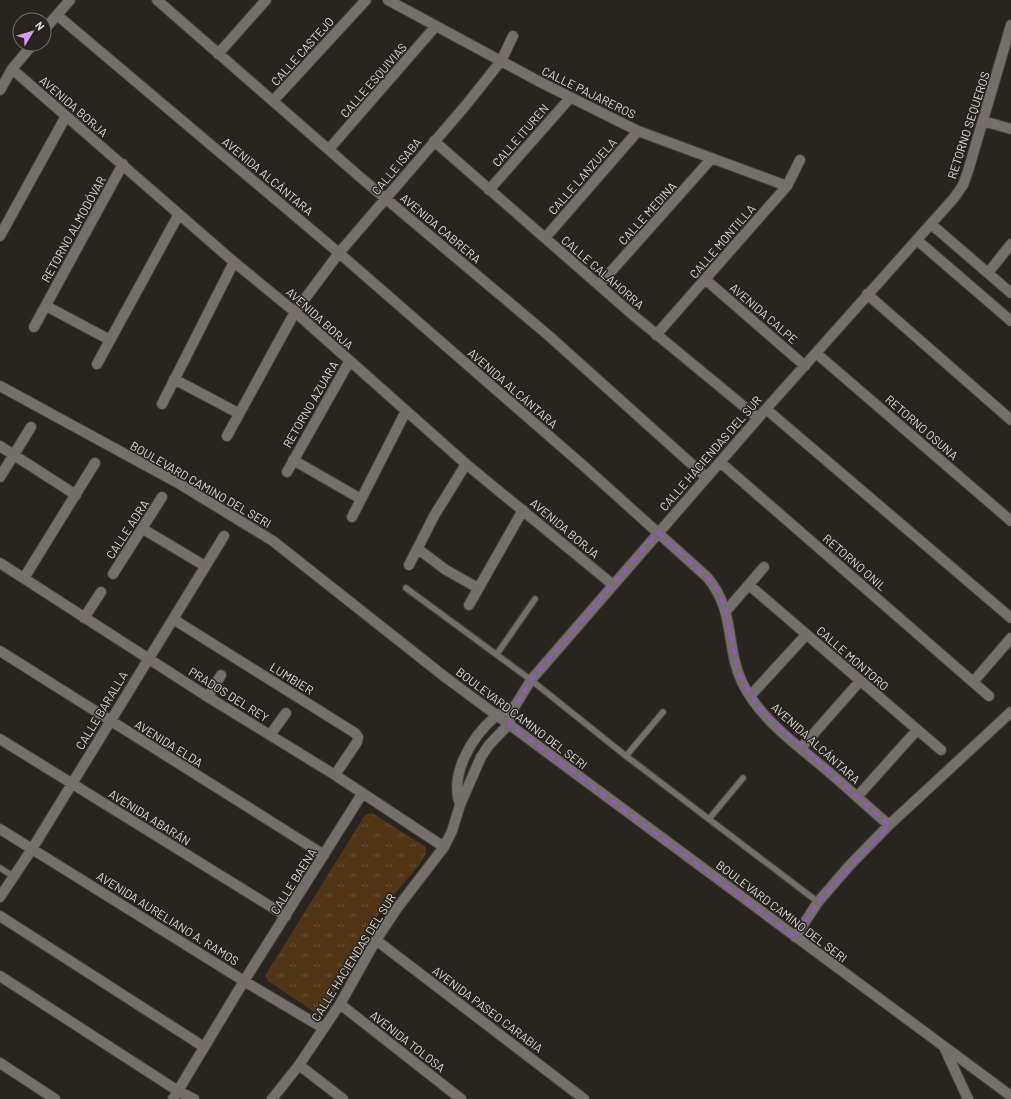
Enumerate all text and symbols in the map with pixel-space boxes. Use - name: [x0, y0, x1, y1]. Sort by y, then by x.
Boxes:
- north arrow: [12, 12, 52, 52]
- street label: CALLE CASTEJO: [268, 14, 336, 88]
- text: N: [33, 19, 48, 32]
- street label: CALLE ESQUIVIAS: [337, 40, 409, 120]
- street label: CALLE PAJAREROS: [540, 63, 638, 121]
- street label: RETORNO SEQUEROS: [944, 70, 992, 180]
- street label: AVENIDA BORJA: [37, 73, 111, 139]
- street label: CALLE ITUREN: [489, 101, 551, 169]
- street label: AVENIDA ALCÁNTARA: [220, 134, 316, 218]
- street label: CALLE ISABA: [368, 135, 424, 197]
- street label: CALLE LANZUELA: [545, 135, 619, 217]
- street label: RETORNO ALMODÓVAR: [38, 174, 108, 284]
- street label: CALLE MEDINA: [615, 179, 679, 247]
- street label: AVENIDA CABRERA: [398, 190, 484, 266]
- street label: CALLE MONTILLA: [686, 201, 758, 281]
- street label: CALLE CALAHORRA: [559, 232, 647, 312]
- street label: AVENIDA CALPE: [727, 280, 801, 346]
- street label: AVENIDA BORJA: [284, 284, 356, 352]
- street label: AVENIDA ALCÁNTARA: [465, 345, 561, 431]
- street label: RETORNO AZUARA: [279, 358, 341, 450]
- street label: RETORNO OSUNA: [883, 392, 961, 462]
- street label: CALLE HACIENDAS DEL SUR: [656, 393, 764, 513]
- street label: BOULEVARD CAMINO DEL SERI: [128, 438, 274, 530]
- street label: AVENIDA BORJA: [528, 495, 602, 561]
- street label: CALLE ADRA: [103, 497, 151, 561]
- street label: RETORNO ONIL: [821, 531, 890, 593]
- street label: CALLE MONTORO: [814, 623, 892, 693]
- street label: LUMBIER: [268, 659, 316, 697]
- street label: PRADOS DEL REY: [186, 664, 272, 724]
- street label: BOULEVARD CAMINO DEL SERI: [454, 664, 590, 772]
- street label: CALLE BARALLA: [72, 668, 130, 752]
- street label: AVENIDA ALCÁNTARA: [769, 700, 863, 786]
- street label: AVENIDA ELDA: [132, 717, 206, 769]
- street label: AVENIDA ABARÁN: [106, 786, 194, 848]
- street label: CALLE BAENA: [267, 845, 319, 917]
- street label: BOULEVARD CAMINO DEL SERI: [714, 857, 850, 965]
- street label: AVENIDA AURELIANO A. RAMOS: [94, 868, 242, 968]
- street label: CALLE HACIENDAS DEL SUR: [308, 891, 398, 1023]
- street label: AVENIDA PASEO CARABIA: [430, 963, 546, 1055]
- street label: AVENIDA TOLOSA: [368, 1007, 448, 1075]

